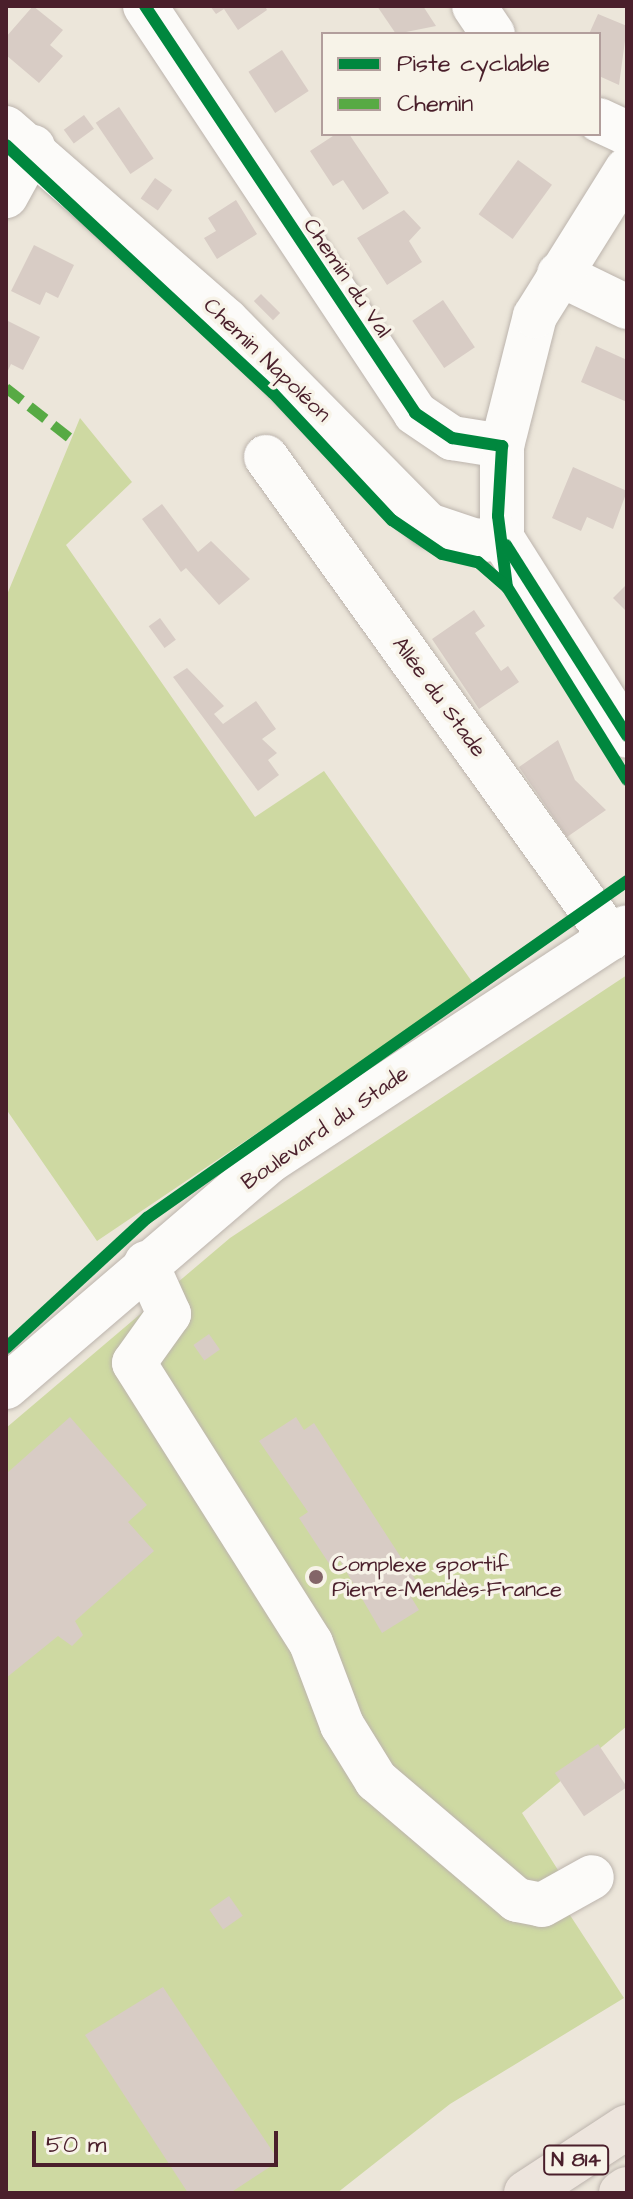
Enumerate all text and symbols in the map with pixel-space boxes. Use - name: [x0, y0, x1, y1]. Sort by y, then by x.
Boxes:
- legend: [321, 32, 601, 136]
- text: Piste cyclable: [397, 47, 550, 81]
- text: Chemin: [397, 87, 473, 121]
- street label: Chemin du Val: [297, 213, 397, 343]
- street label: Chemin Napoléon: [198, 293, 336, 427]
- street label: Allée du Stade: [387, 632, 491, 762]
- street label: Boulevard du Stade: [236, 1060, 414, 1196]
- place label: Complexe sportif Pierre-Mendès-France: [332, 1551, 562, 1602]
- marker: Complexe sportif Pierre-Mendès-France: [307, 1568, 325, 1586]
- scale bar: [36, 2115, 282, 2165]
- text: 50 m: [46, 2128, 106, 2162]
- road number: N 814: [542, 2144, 610, 2176]

